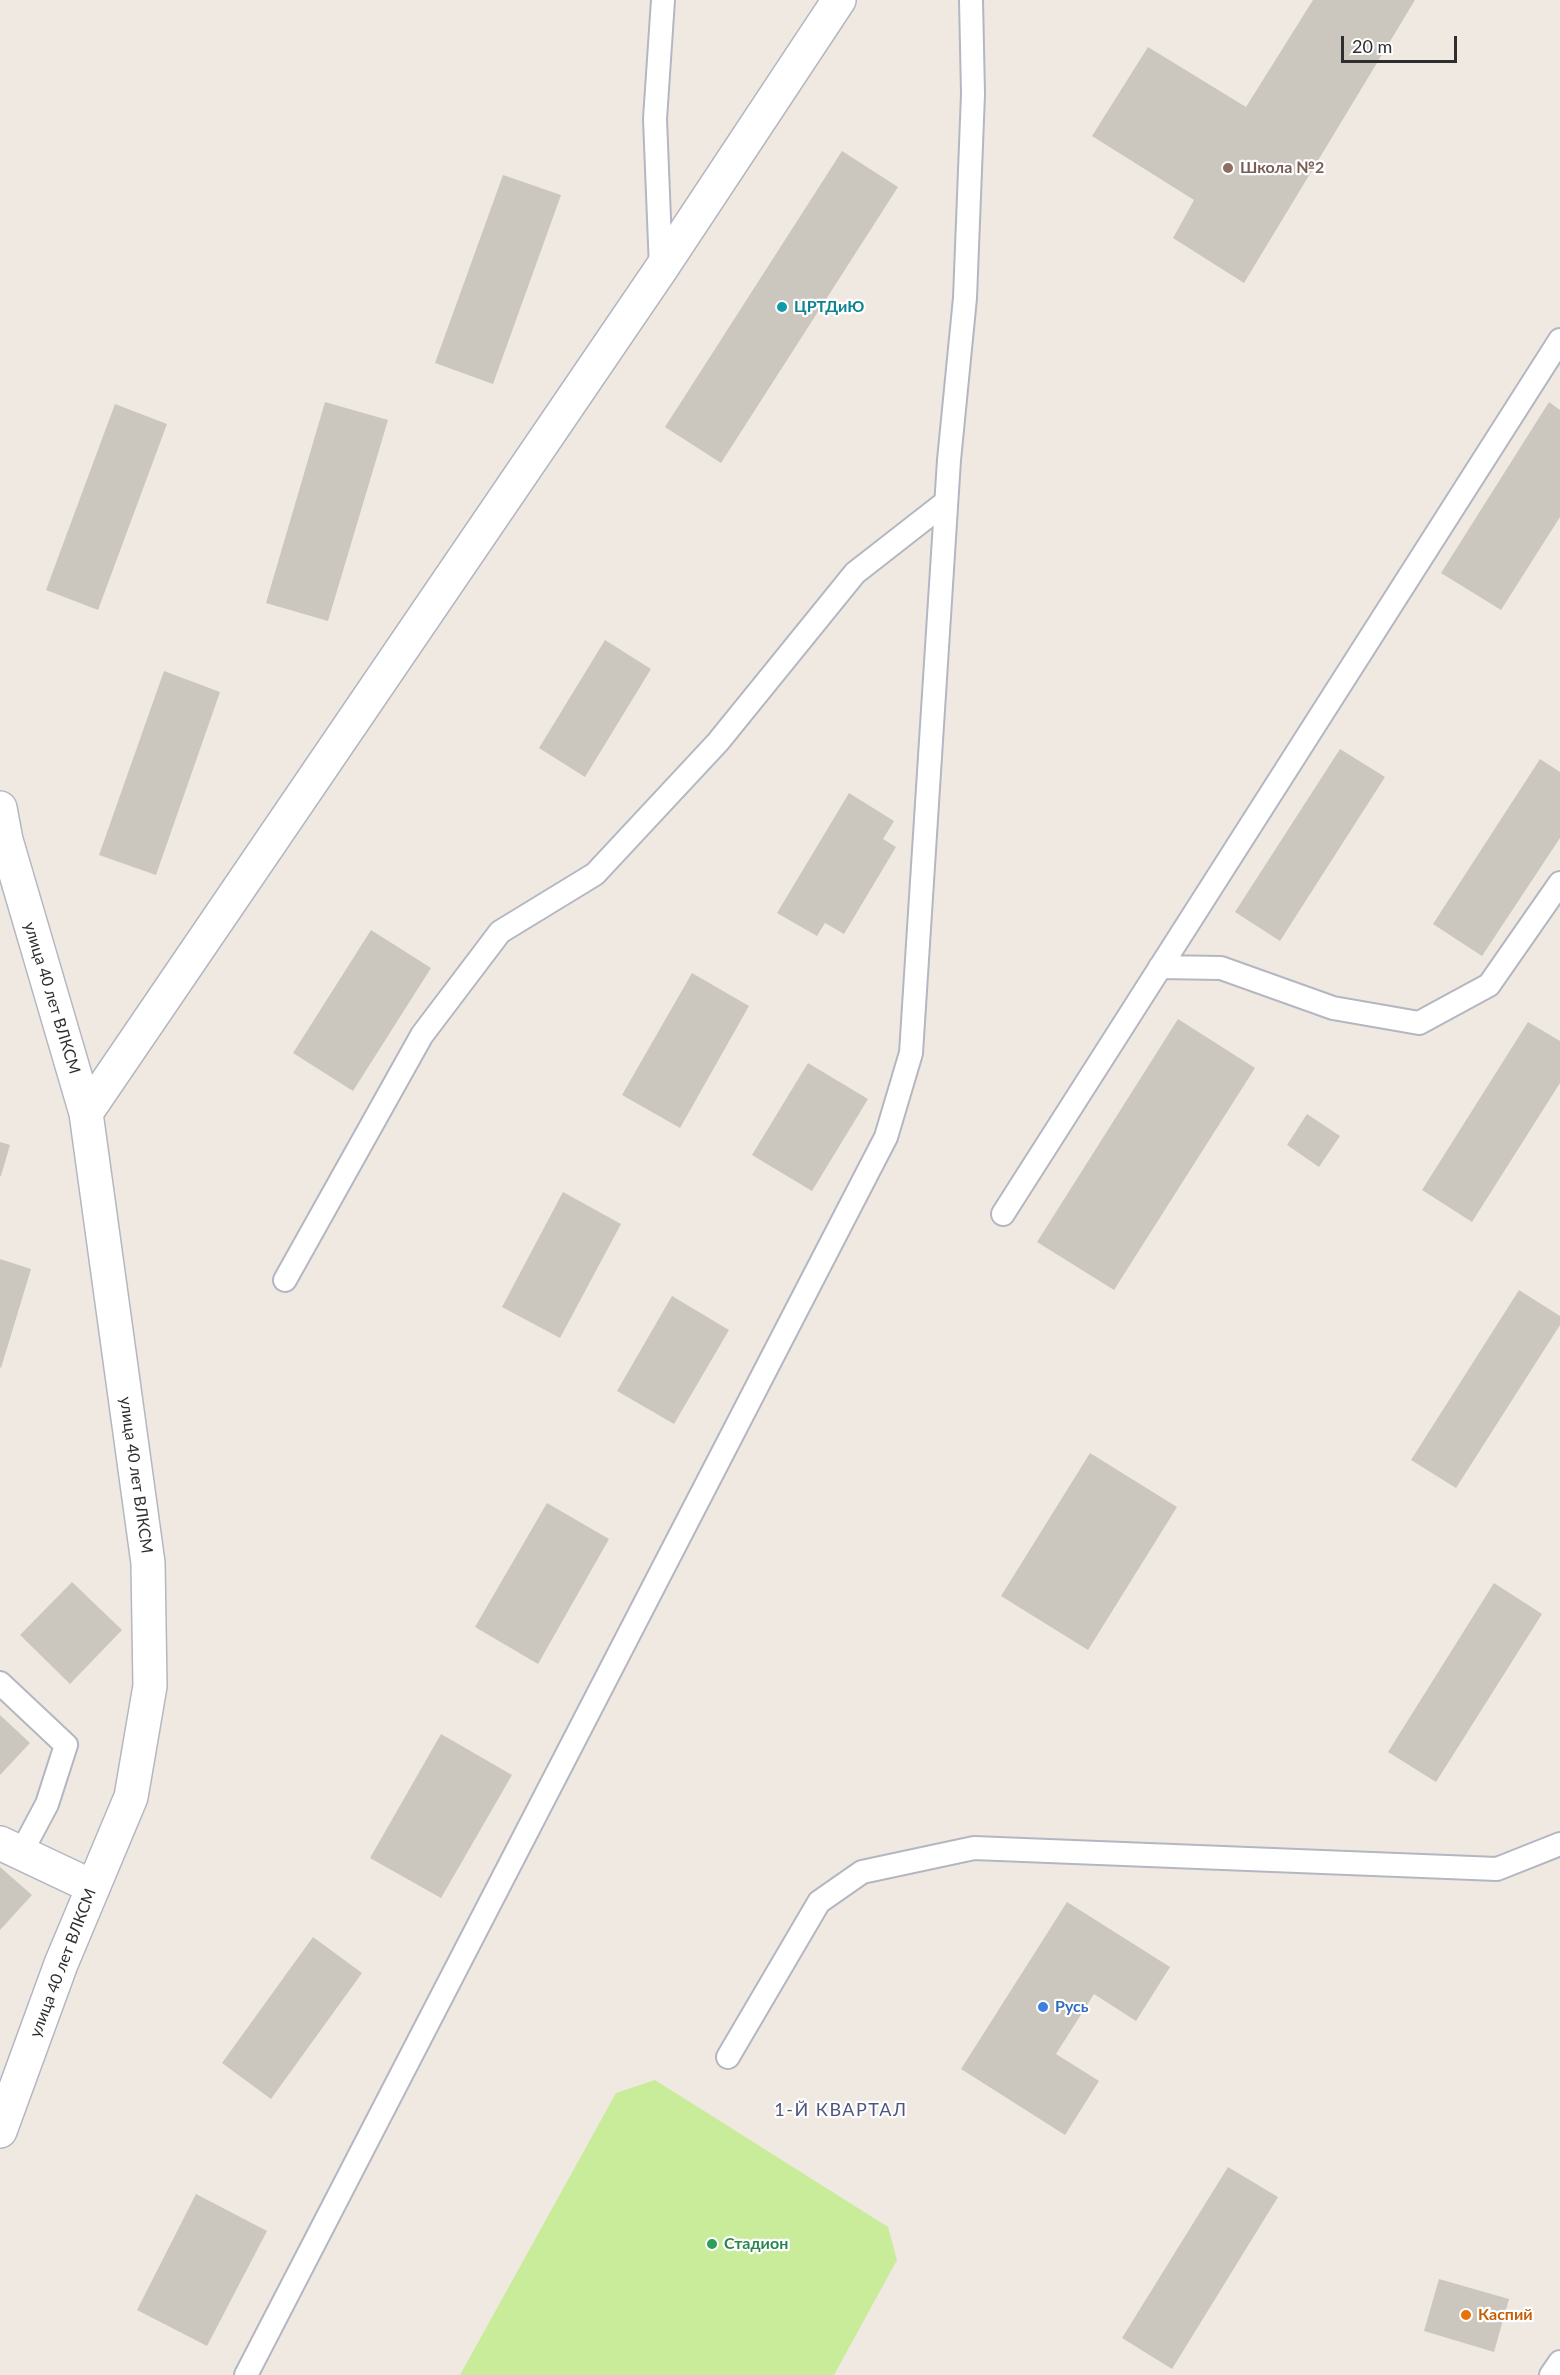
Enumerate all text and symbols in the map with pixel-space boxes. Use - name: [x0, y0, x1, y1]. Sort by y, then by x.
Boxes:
- scale bar: [1344, 24, 1460, 62]
- text: 20 m: [1352, 35, 1392, 57]
- place label: Школа №2: [1240, 158, 1324, 178]
- marker: Школа №2: [1221, 161, 1235, 175]
- place label: ЦРТДиЮ: [794, 297, 864, 317]
- marker: ЦРТДиЮ: [775, 300, 789, 314]
- street label: улица 40 лет ВЛКСМ: [20, 920, 84, 1076]
- street label: улица 40 лет ВЛКСМ: [115, 1395, 157, 1555]
- street label: улица 40 лет ВЛКСМ: [26, 1886, 100, 2040]
- place label: Русь: [1055, 1997, 1089, 2017]
- marker: Русь: [1036, 2000, 1050, 2014]
- district label: 1-Й КВАРТАЛ: [774, 2099, 908, 2121]
- place label: Стадион: [724, 2234, 788, 2254]
- marker: Стадион: [705, 2237, 719, 2251]
- place label: Каспий: [1478, 2305, 1533, 2325]
- marker: Каспий: [1459, 2308, 1473, 2322]

